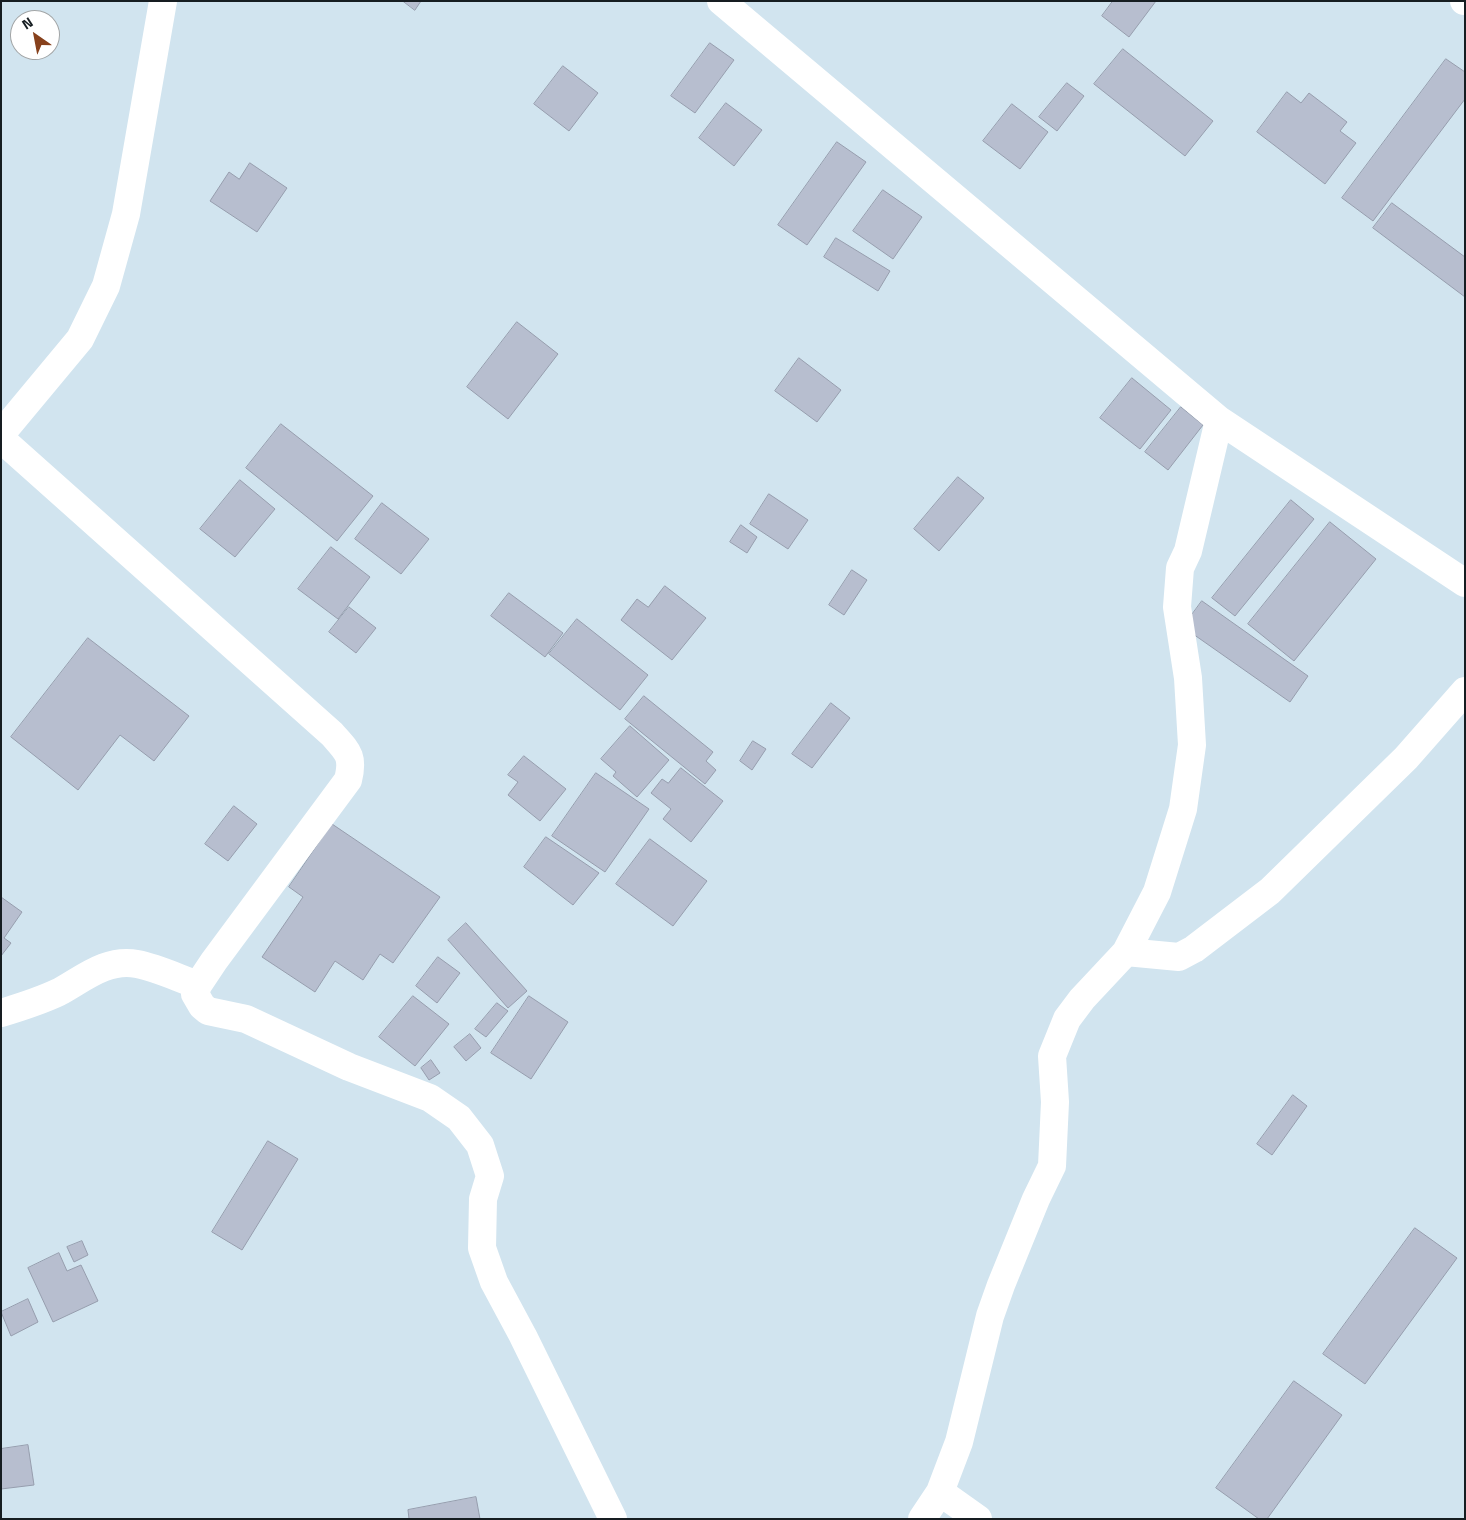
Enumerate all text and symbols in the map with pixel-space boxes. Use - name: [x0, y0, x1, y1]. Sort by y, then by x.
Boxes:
- north arrow: [10, 10, 60, 60]
- text: N: [17, 11, 37, 34]

